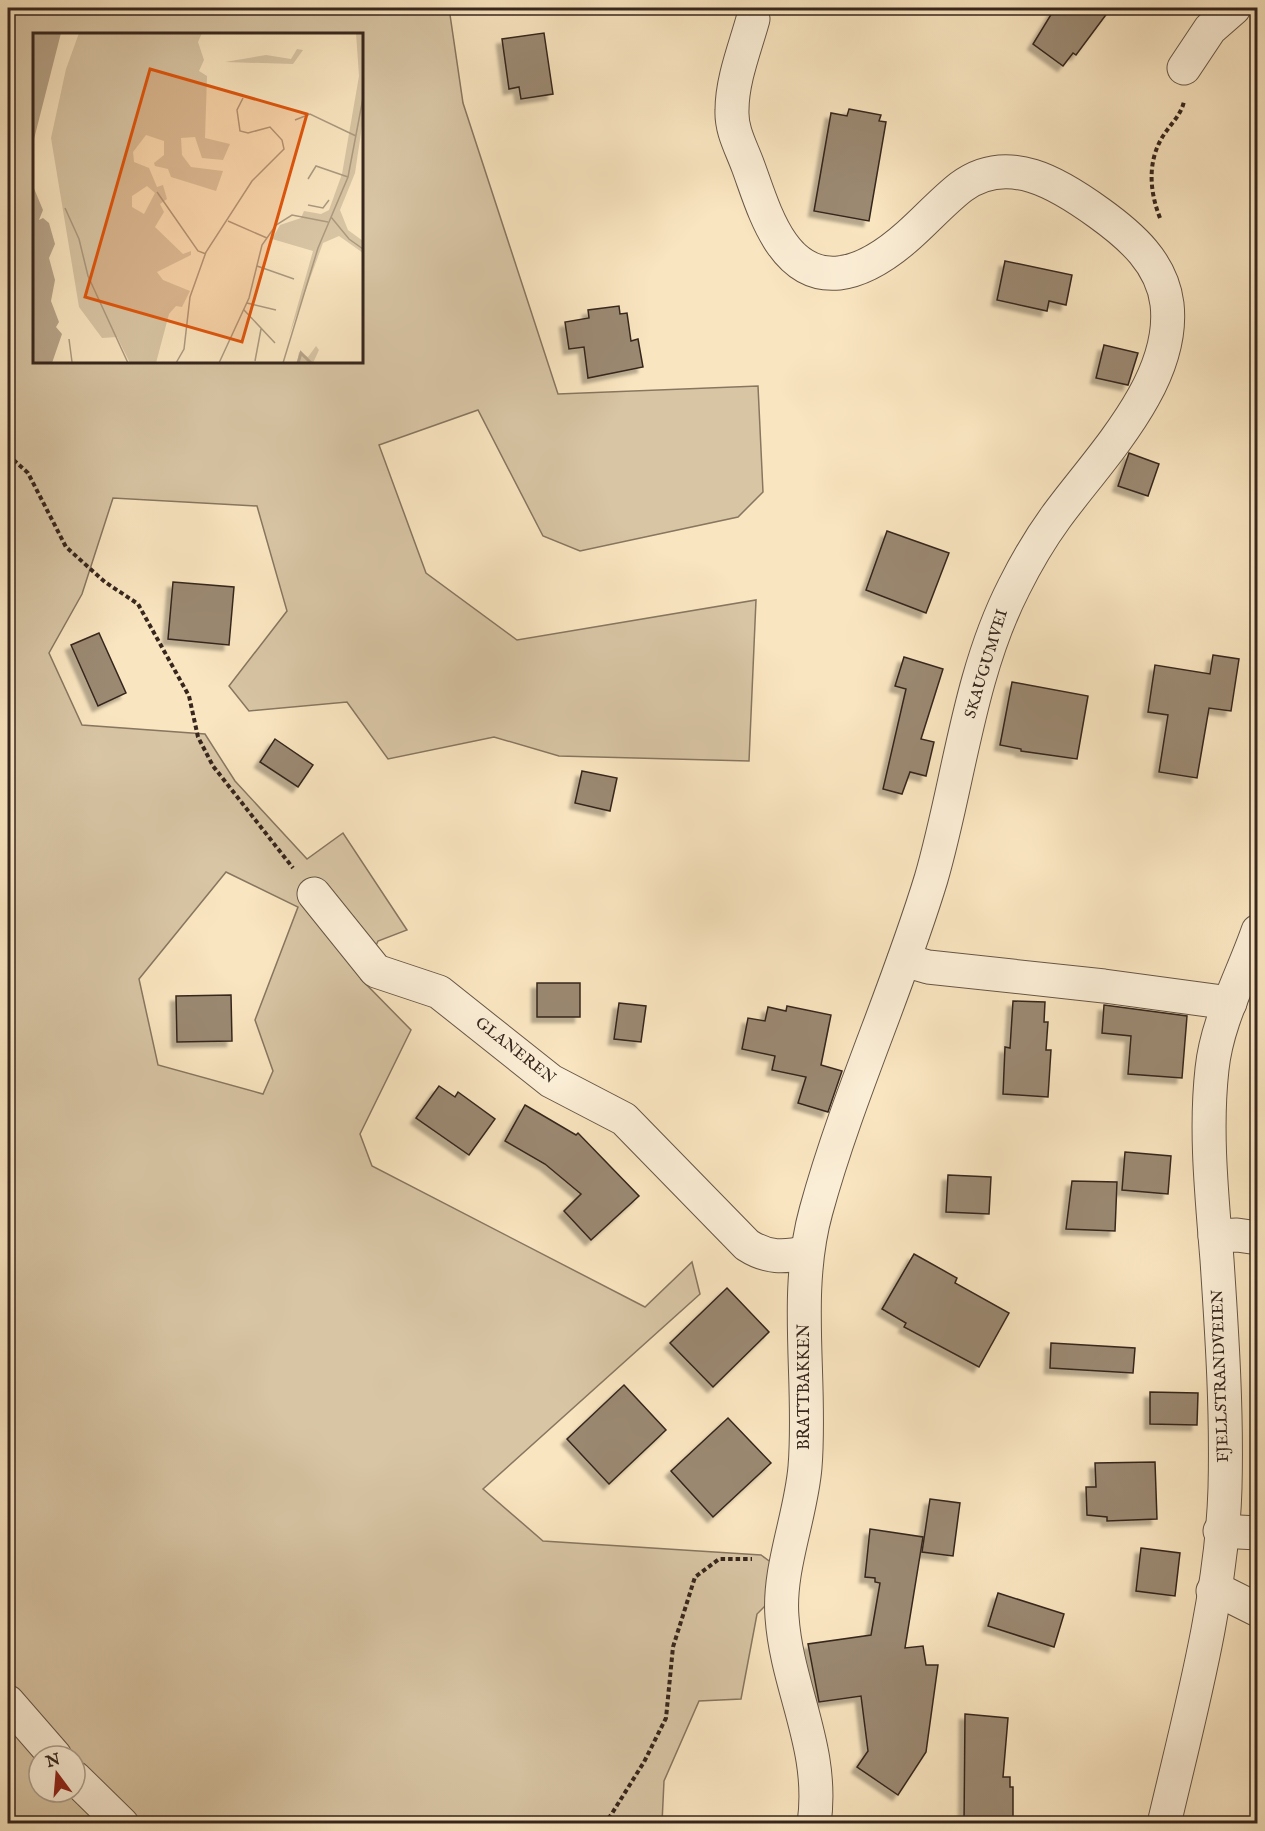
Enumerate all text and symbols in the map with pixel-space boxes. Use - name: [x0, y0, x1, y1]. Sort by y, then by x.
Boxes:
- inset map: [33, 33, 363, 363]
- street label: SKAUGUMVEI: [961, 607, 1013, 721]
- street label: GLANEREN: [471, 1013, 559, 1089]
- street label: FJELLSTRANDVEIEN: [1208, 1289, 1234, 1463]
- street label: BRATTBAKKEN: [795, 1324, 815, 1450]
- north arrow: [27, 1744, 87, 1804]
- text: N: [43, 1750, 63, 1773]

